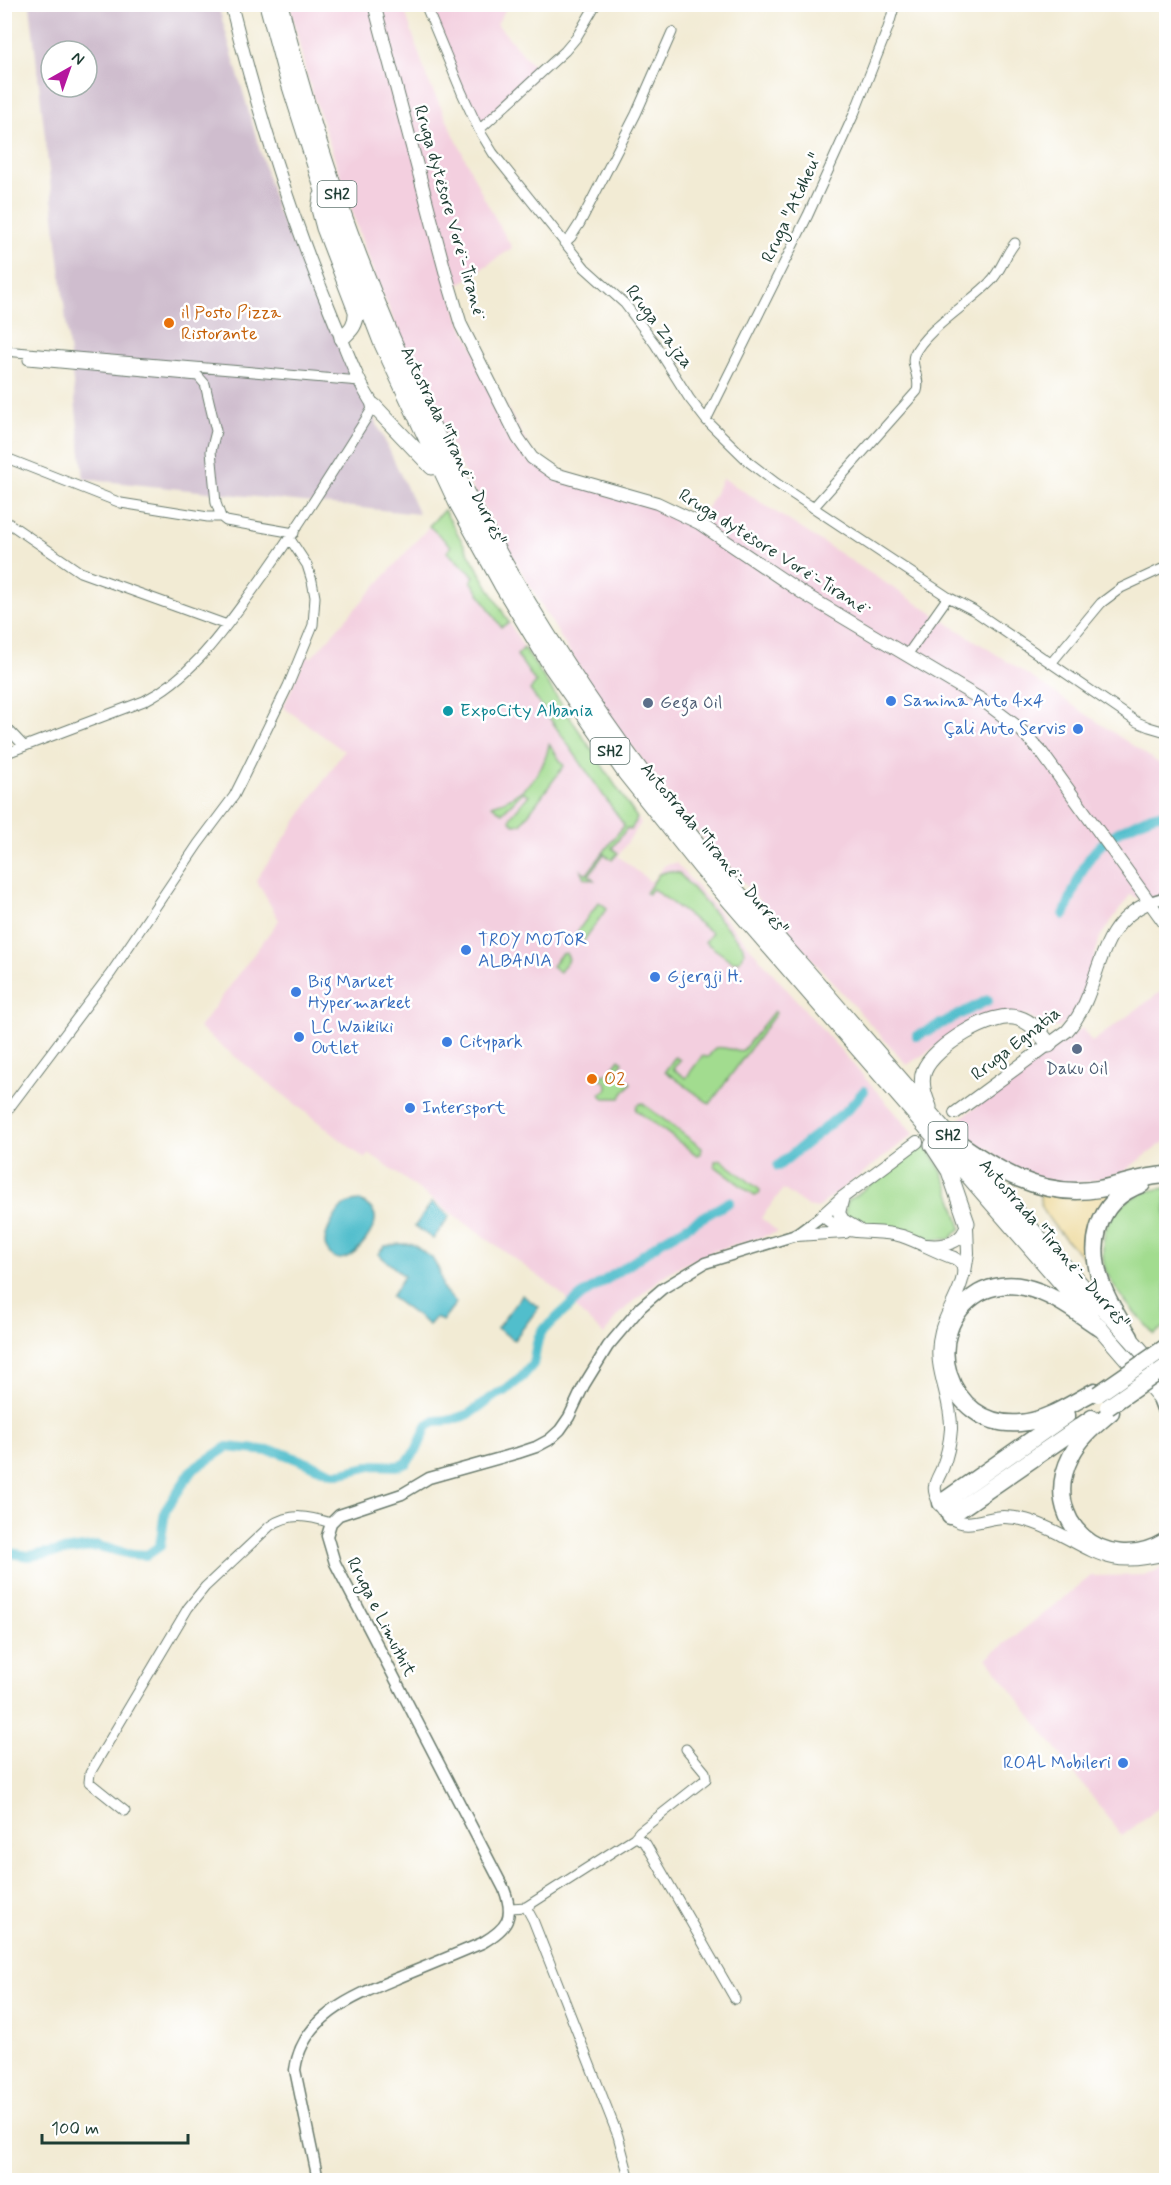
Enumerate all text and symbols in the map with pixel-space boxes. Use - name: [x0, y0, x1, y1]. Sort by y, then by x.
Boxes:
- north arrow: [39, 39, 99, 99]
- text: N: [67, 47, 89, 70]
- street label: Rruga dytësore Vorë -Tiranë: [407, 102, 492, 323]
- street label: Rruga "Atdheu": [756, 149, 829, 267]
- road number: SH2: [318, 181, 356, 207]
- street label: Rruga Zajza: [619, 280, 698, 374]
- place label: il Posto Pizza Ristorante: [181, 301, 281, 346]
- marker: il Posto Pizza Ristorante: [162, 316, 176, 330]
- street label: Autostrada "Tiranë - Durrës": [394, 343, 512, 549]
- street label: Rruga dytësore Vorë -Tiranë: [673, 483, 875, 622]
- place label: Samina Auto 4x4: [903, 689, 1044, 713]
- place label: Gega Oil: [660, 691, 723, 717]
- marker: Samina Auto 4x4: [884, 694, 898, 708]
- marker: Gega Oil: [641, 696, 655, 710]
- place label: ExpoCity Albania: [460, 699, 594, 723]
- marker: ExpoCity Albania: [441, 704, 455, 718]
- place label: Çali Auto Servis: [943, 717, 1066, 741]
- marker: Çali Auto Servis: [1071, 722, 1085, 736]
- road number: SH2: [590, 738, 630, 764]
- street label: Autostrada "Tiranë - Durrës": [635, 758, 793, 940]
- place label: TROY MOTOR ALBANIA: [478, 928, 587, 973]
- marker: TROY MOTOR ALBANIA: [459, 943, 473, 957]
- place label: Gjergji H.: [667, 965, 743, 989]
- place label: Big Market Hypermarket: [308, 970, 411, 1015]
- marker: Gjergji H.: [648, 970, 662, 984]
- marker: Big Market Hypermarket: [289, 985, 303, 999]
- street label: Rruga Egnatia: [966, 1001, 1066, 1087]
- place label: LC Waikiki Outlet: [311, 1015, 393, 1060]
- marker: LC Waikiki Outlet: [292, 1030, 306, 1044]
- place label: Citypark: [459, 1030, 523, 1054]
- marker: Citypark: [440, 1035, 454, 1049]
- marker: Daku Oil: [1070, 1042, 1084, 1056]
- place label: Daku Oil: [1046, 1057, 1108, 1081]
- place label: O2: [604, 1067, 625, 1091]
- marker: O2: [585, 1072, 599, 1086]
- place label: Intersport: [422, 1096, 506, 1120]
- marker: Intersport: [403, 1101, 417, 1115]
- road number: SH2: [928, 1122, 968, 1148]
- street label: Autostrada "Tiranë - Durrës": [973, 1154, 1135, 1334]
- street label: Rruga e Limuthit: [340, 1553, 422, 1682]
- place label: ROAL Mobileri: [1003, 1751, 1111, 1775]
- marker: ROAL Mobileri: [1116, 1756, 1130, 1770]
- scale bar: [42, 2107, 188, 2145]
- text: 100 m: [51, 2117, 99, 2141]

